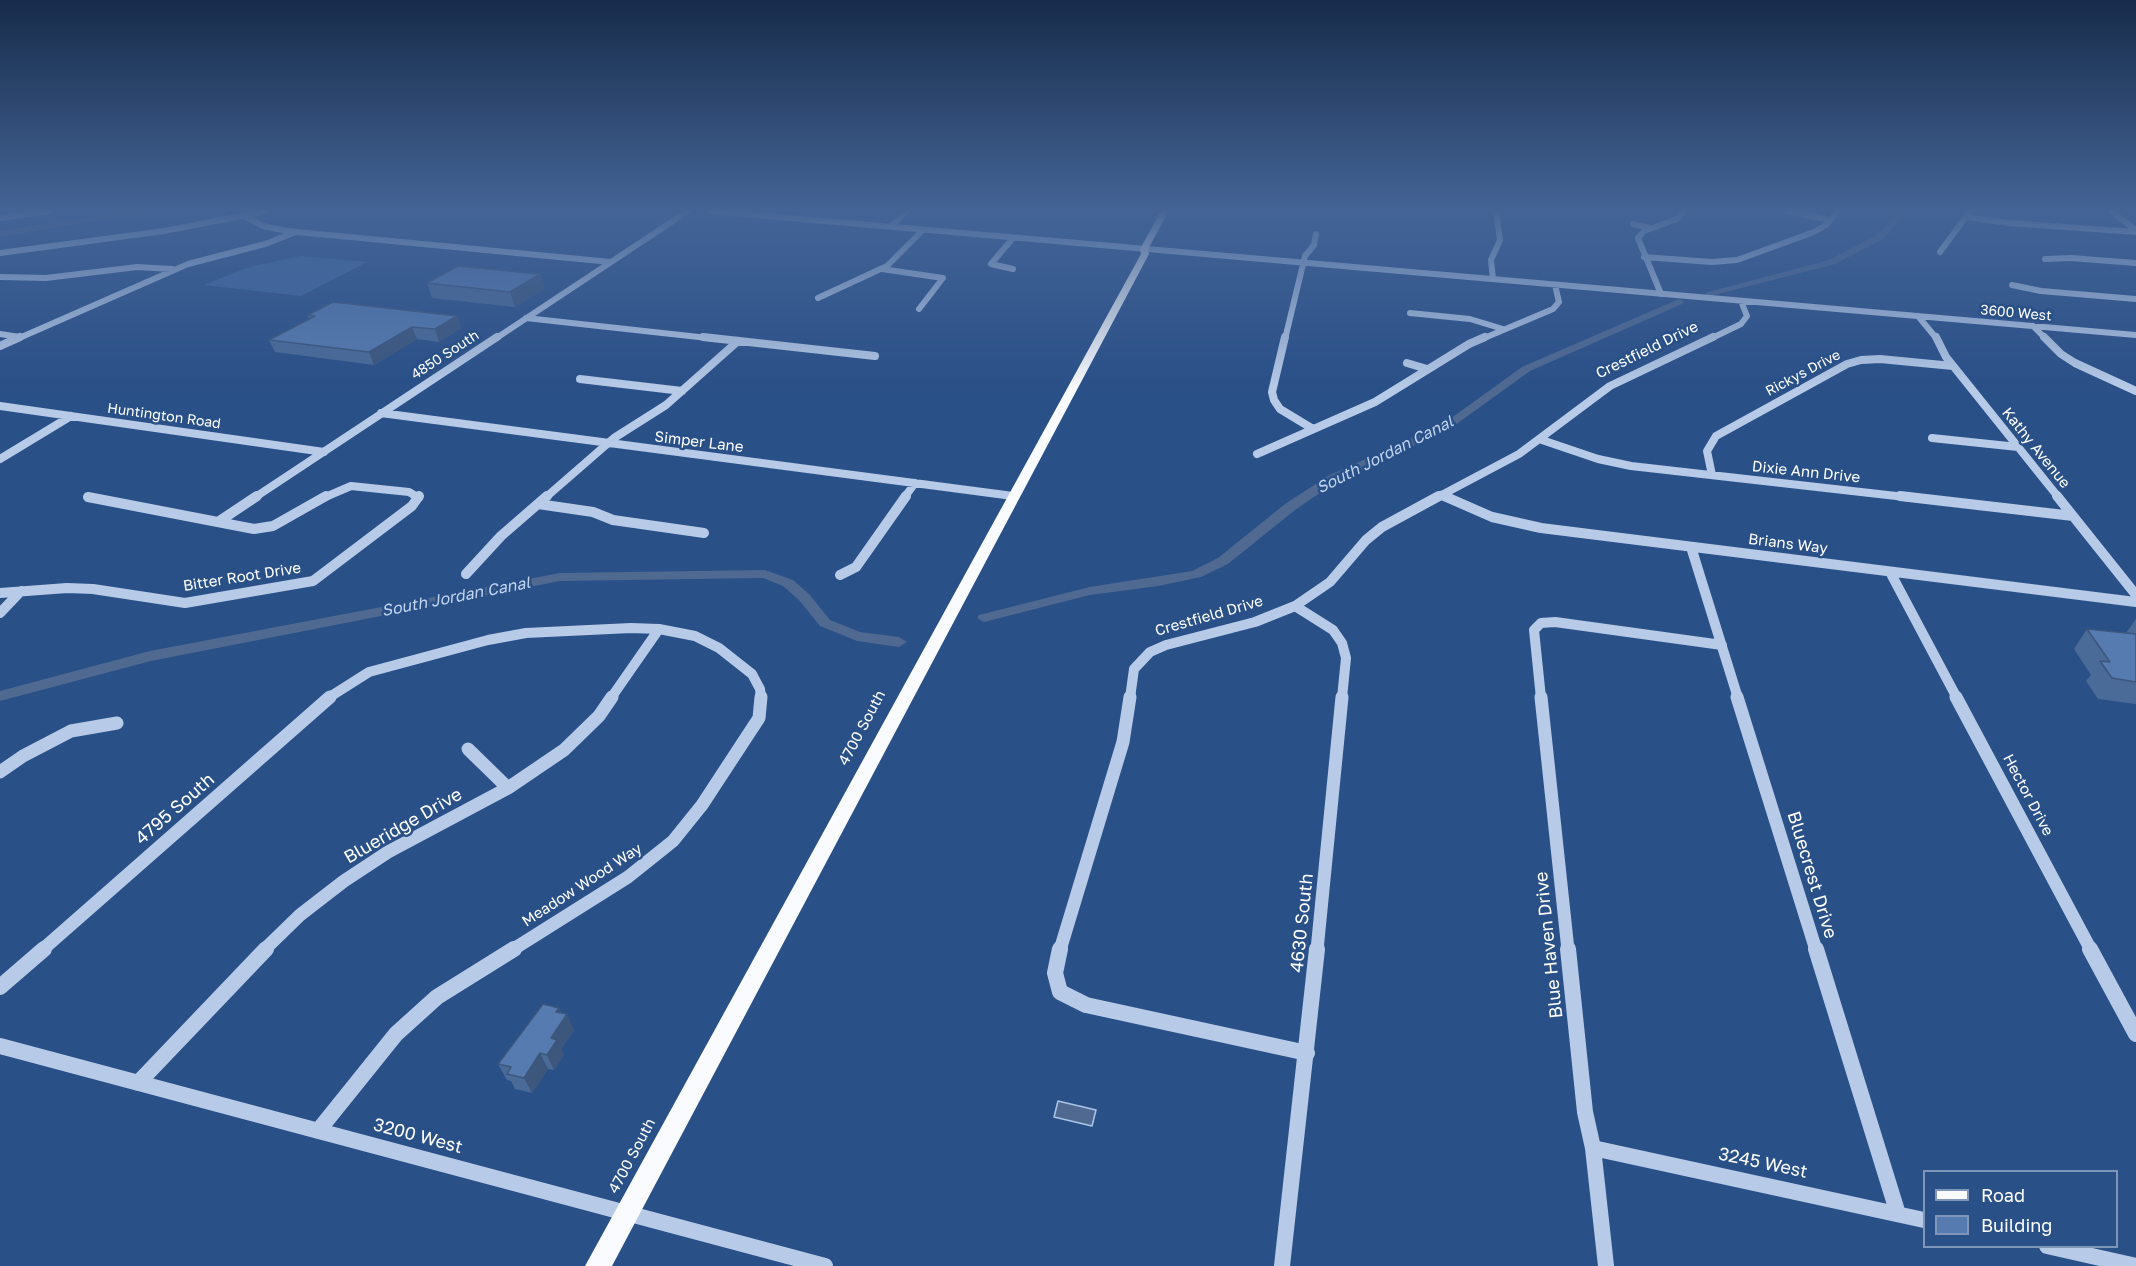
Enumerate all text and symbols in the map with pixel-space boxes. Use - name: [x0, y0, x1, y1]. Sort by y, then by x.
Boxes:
- street label: 3600 West: [1980, 302, 2052, 324]
- street label: Crestfield Drive: [1593, 317, 1701, 383]
- street label: 4850 South: [408, 327, 482, 383]
- street label: Rickys Drive: [1763, 346, 1843, 400]
- street label: Huntington Road: [106, 400, 222, 432]
- street label: Kathy Avenue: [1998, 404, 2074, 492]
- water label: South Jordan Canal: [1313, 412, 1457, 498]
- street label: Simper Lane: [653, 428, 745, 456]
- street label: Dixie Ann Drive: [1751, 457, 1861, 487]
- street label: Brians Way: [1747, 530, 1829, 558]
- street label: Bitter Root Drive: [182, 559, 302, 595]
- water label: South Jordan Canal: [380, 573, 532, 621]
- street label: Crestfield Drive: [1153, 592, 1265, 640]
- street label: 4700 South: [835, 687, 889, 769]
- street label: Hector Drive: [1999, 751, 2057, 839]
- street label: 4795 South: [131, 769, 219, 849]
- street label: Blueridge Drive: [340, 783, 466, 869]
- street label: Bluecrest Drive: [1782, 809, 1842, 941]
- street label: Meadow Wood Way: [519, 840, 645, 930]
- street label: Blue Haven Drive: [1531, 871, 1567, 1019]
- street label: 4630 South: [1286, 872, 1318, 974]
- street label: 3200 West: [371, 1114, 465, 1158]
- street label: 4700 South: [605, 1115, 659, 1197]
- street label: 3245 West: [1716, 1143, 1810, 1183]
- legend: [1923, 1170, 2118, 1248]
- text: Road: [1981, 1184, 2025, 1206]
- text: Building: [1981, 1214, 2052, 1236]

